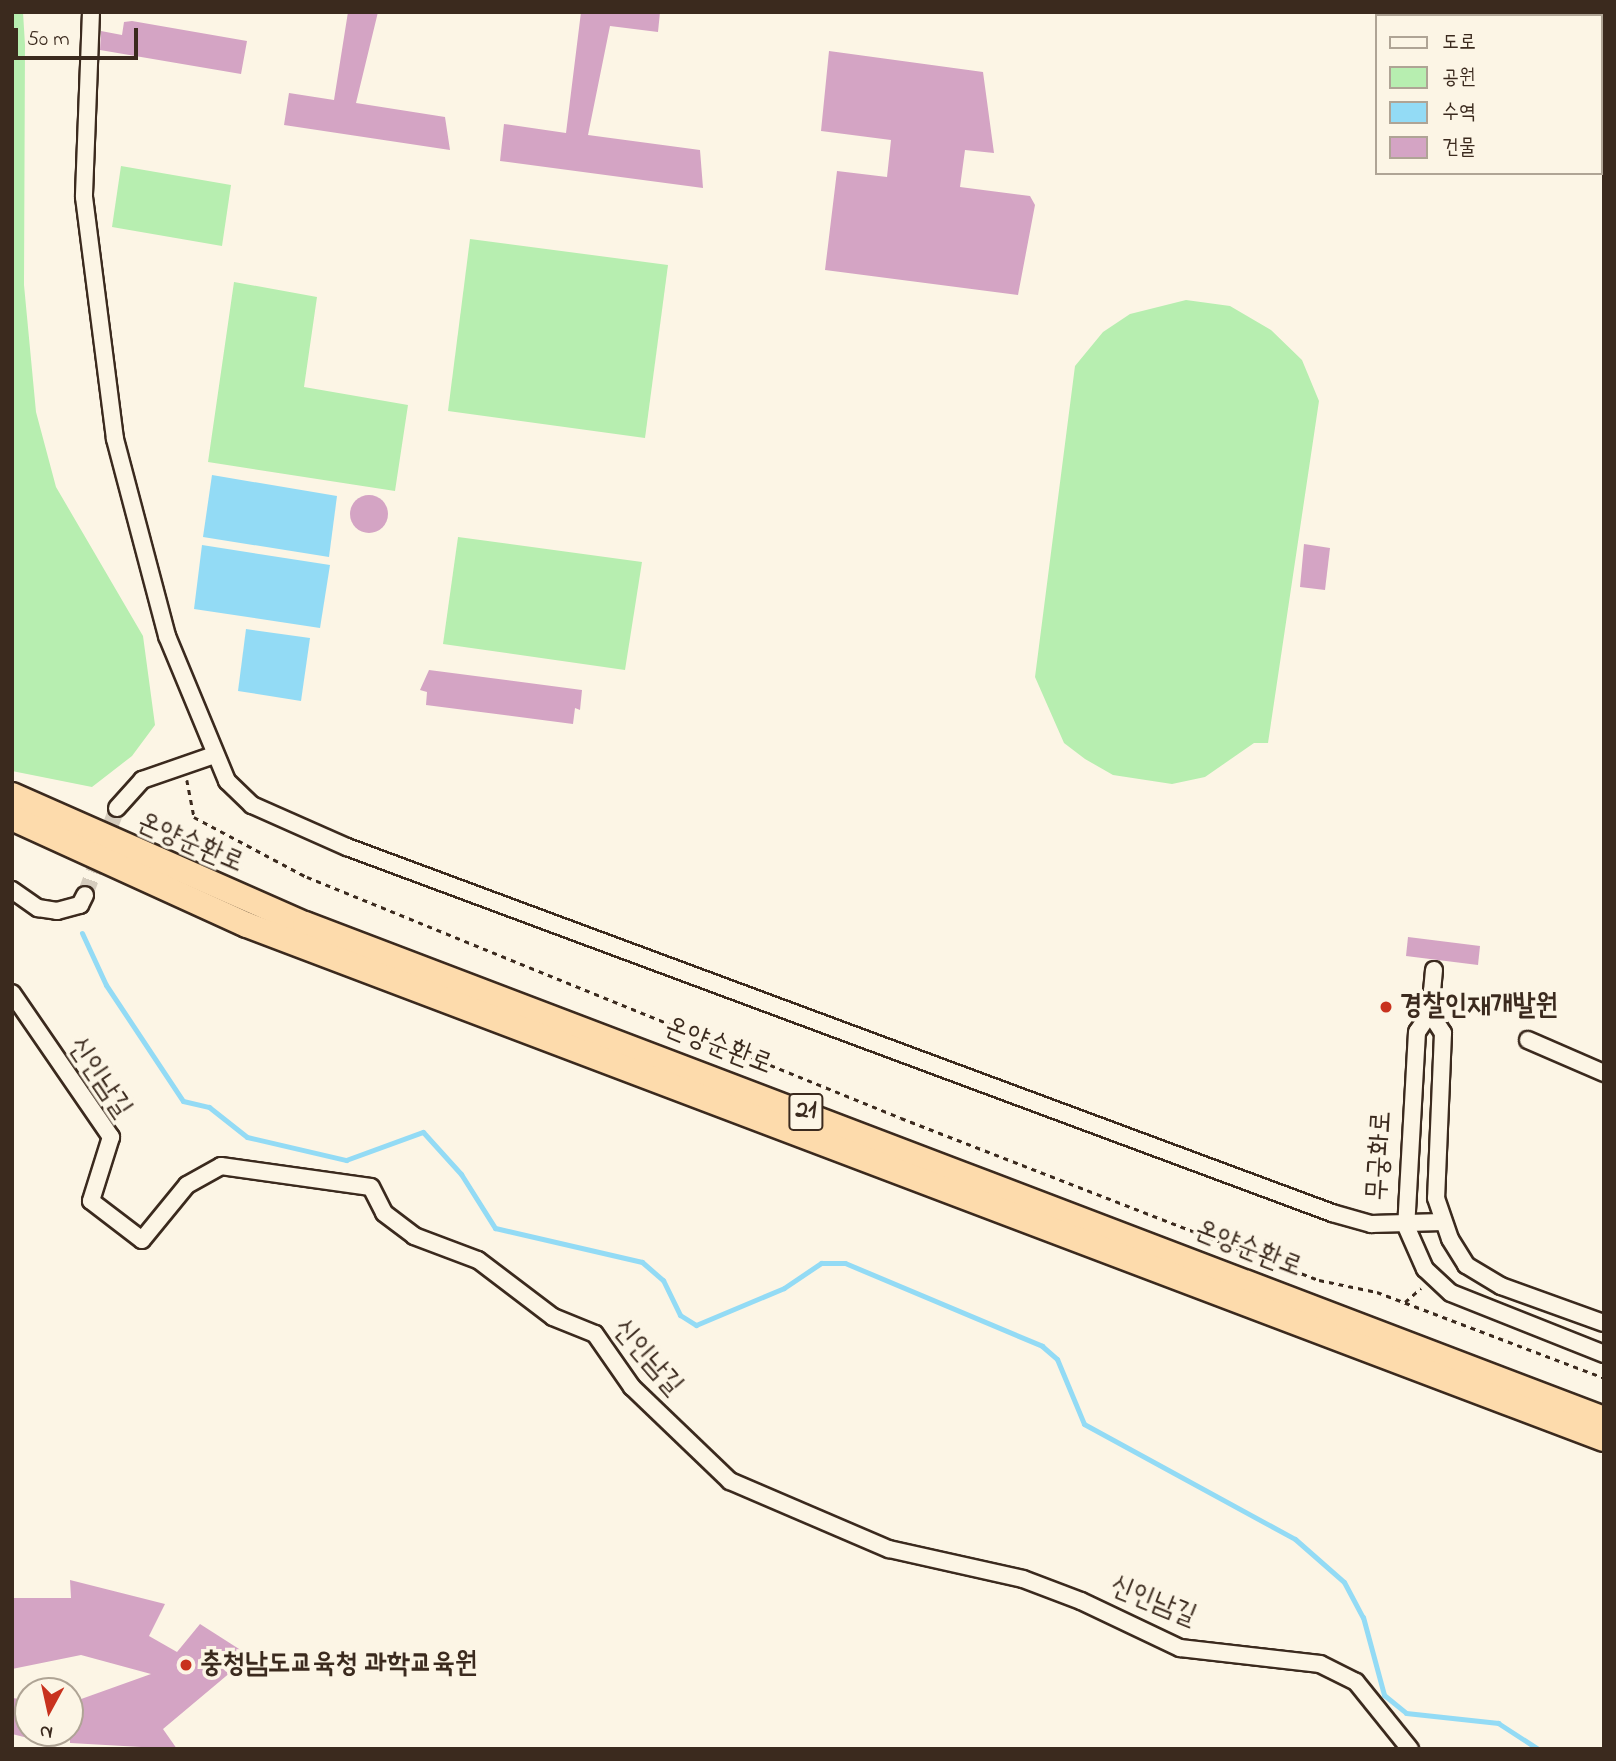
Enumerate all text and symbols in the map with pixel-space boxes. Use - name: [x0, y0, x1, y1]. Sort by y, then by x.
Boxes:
- scale bar: [18, 14, 142, 58]
- legend: [1374, 14, 1602, 175]
- text: 50 m: [27, 25, 70, 55]
- text: 도로: [1442, 28, 1476, 58]
- text: 공원: [1442, 63, 1476, 93]
- text: 수역: [1442, 98, 1476, 128]
- text: 건물: [1442, 133, 1476, 163]
- street label: 온양순환로: [132, 807, 248, 881]
- place label: 경찰인재개발원: [1400, 990, 1558, 1024]
- marker: 경찰인재개발원: [1378, 999, 1394, 1015]
- street label: 온양순환로: [659, 1011, 777, 1083]
- street label: 신인남길: [60, 1031, 138, 1125]
- road number: 21: [787, 1090, 825, 1134]
- street label: 무궁화로: [1362, 1110, 1400, 1202]
- street label: 온양순환로: [1189, 1214, 1307, 1286]
- street label: 신인남길: [605, 1313, 689, 1403]
- street label: 신인남길: [1105, 1570, 1201, 1634]
- place label: 충청남도교육청 과학교육원: [200, 1648, 477, 1682]
- marker: 충청남도교육청 과학교육원: [178, 1657, 194, 1673]
- north arrow: [14, 1677, 84, 1747]
- text: N: [38, 1717, 55, 1746]

